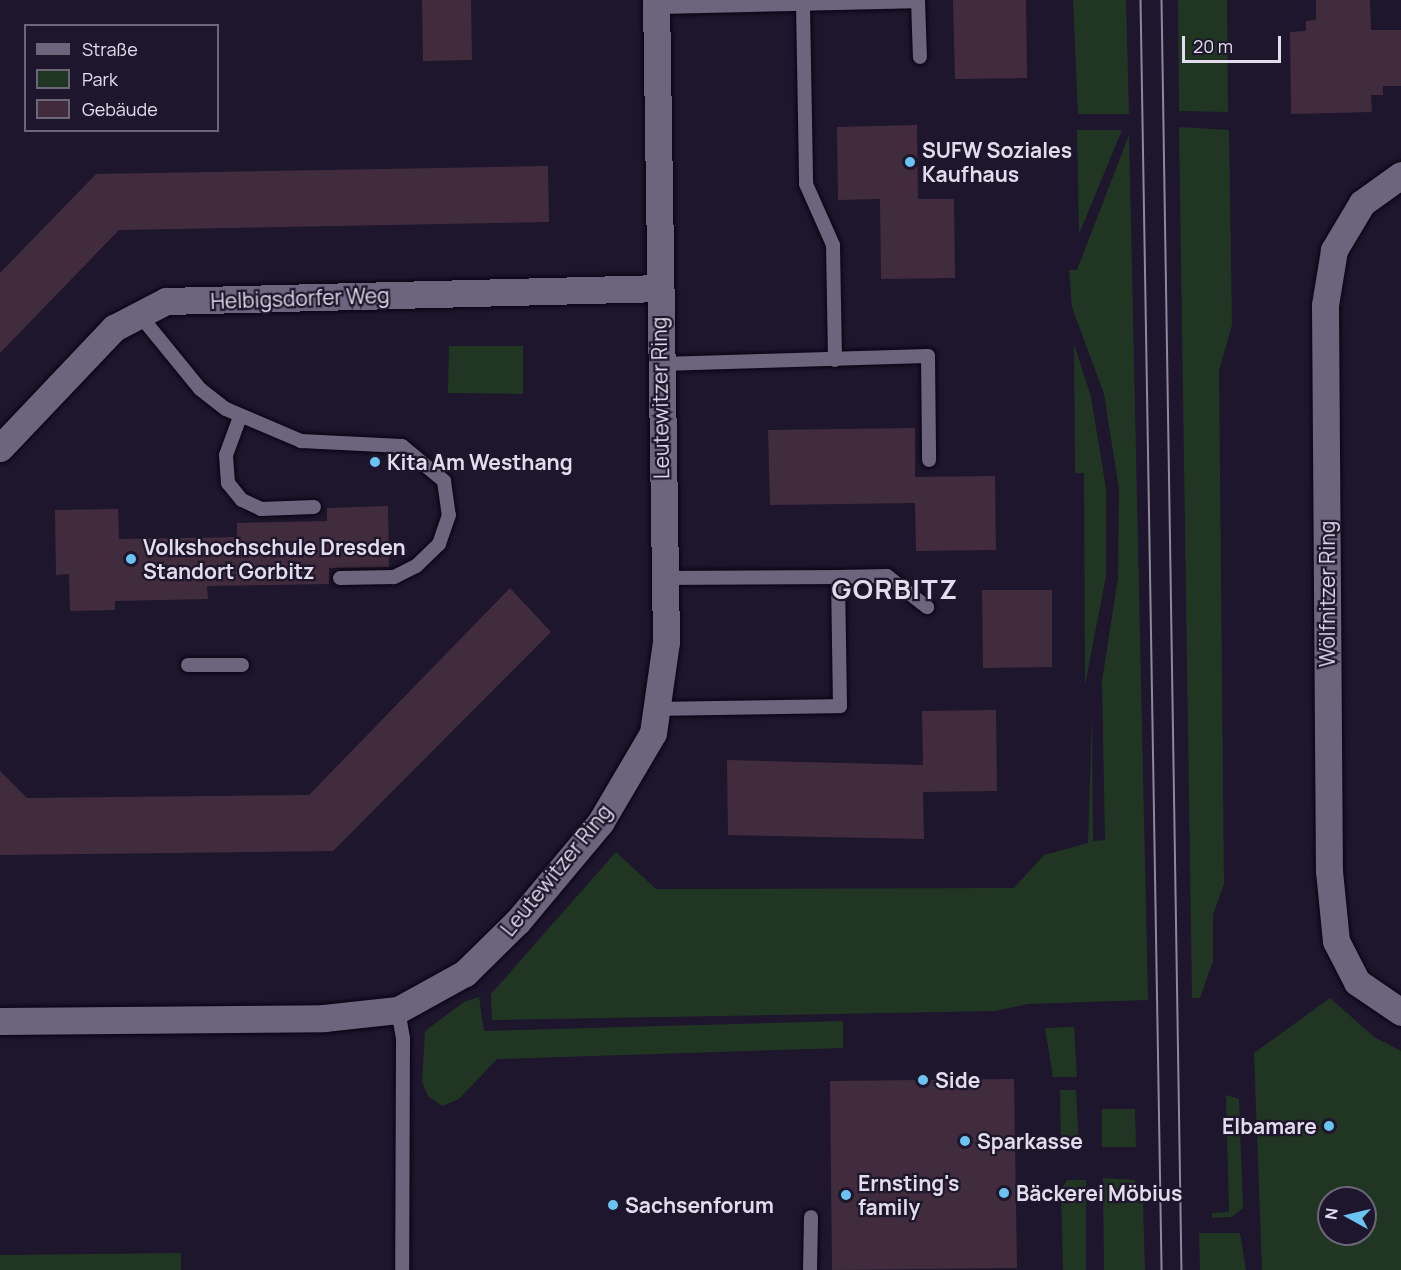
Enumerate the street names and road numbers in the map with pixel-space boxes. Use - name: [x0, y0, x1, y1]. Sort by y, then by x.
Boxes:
- street label: Helbigsdorfer Weg: [210, 282, 390, 314]
- street label: Leutewitzer Ring: [646, 317, 674, 479]
- street label: Wölfnitzer Ring: [1314, 521, 1340, 667]
- street label: Leutewitzer Ring: [495, 799, 617, 941]

